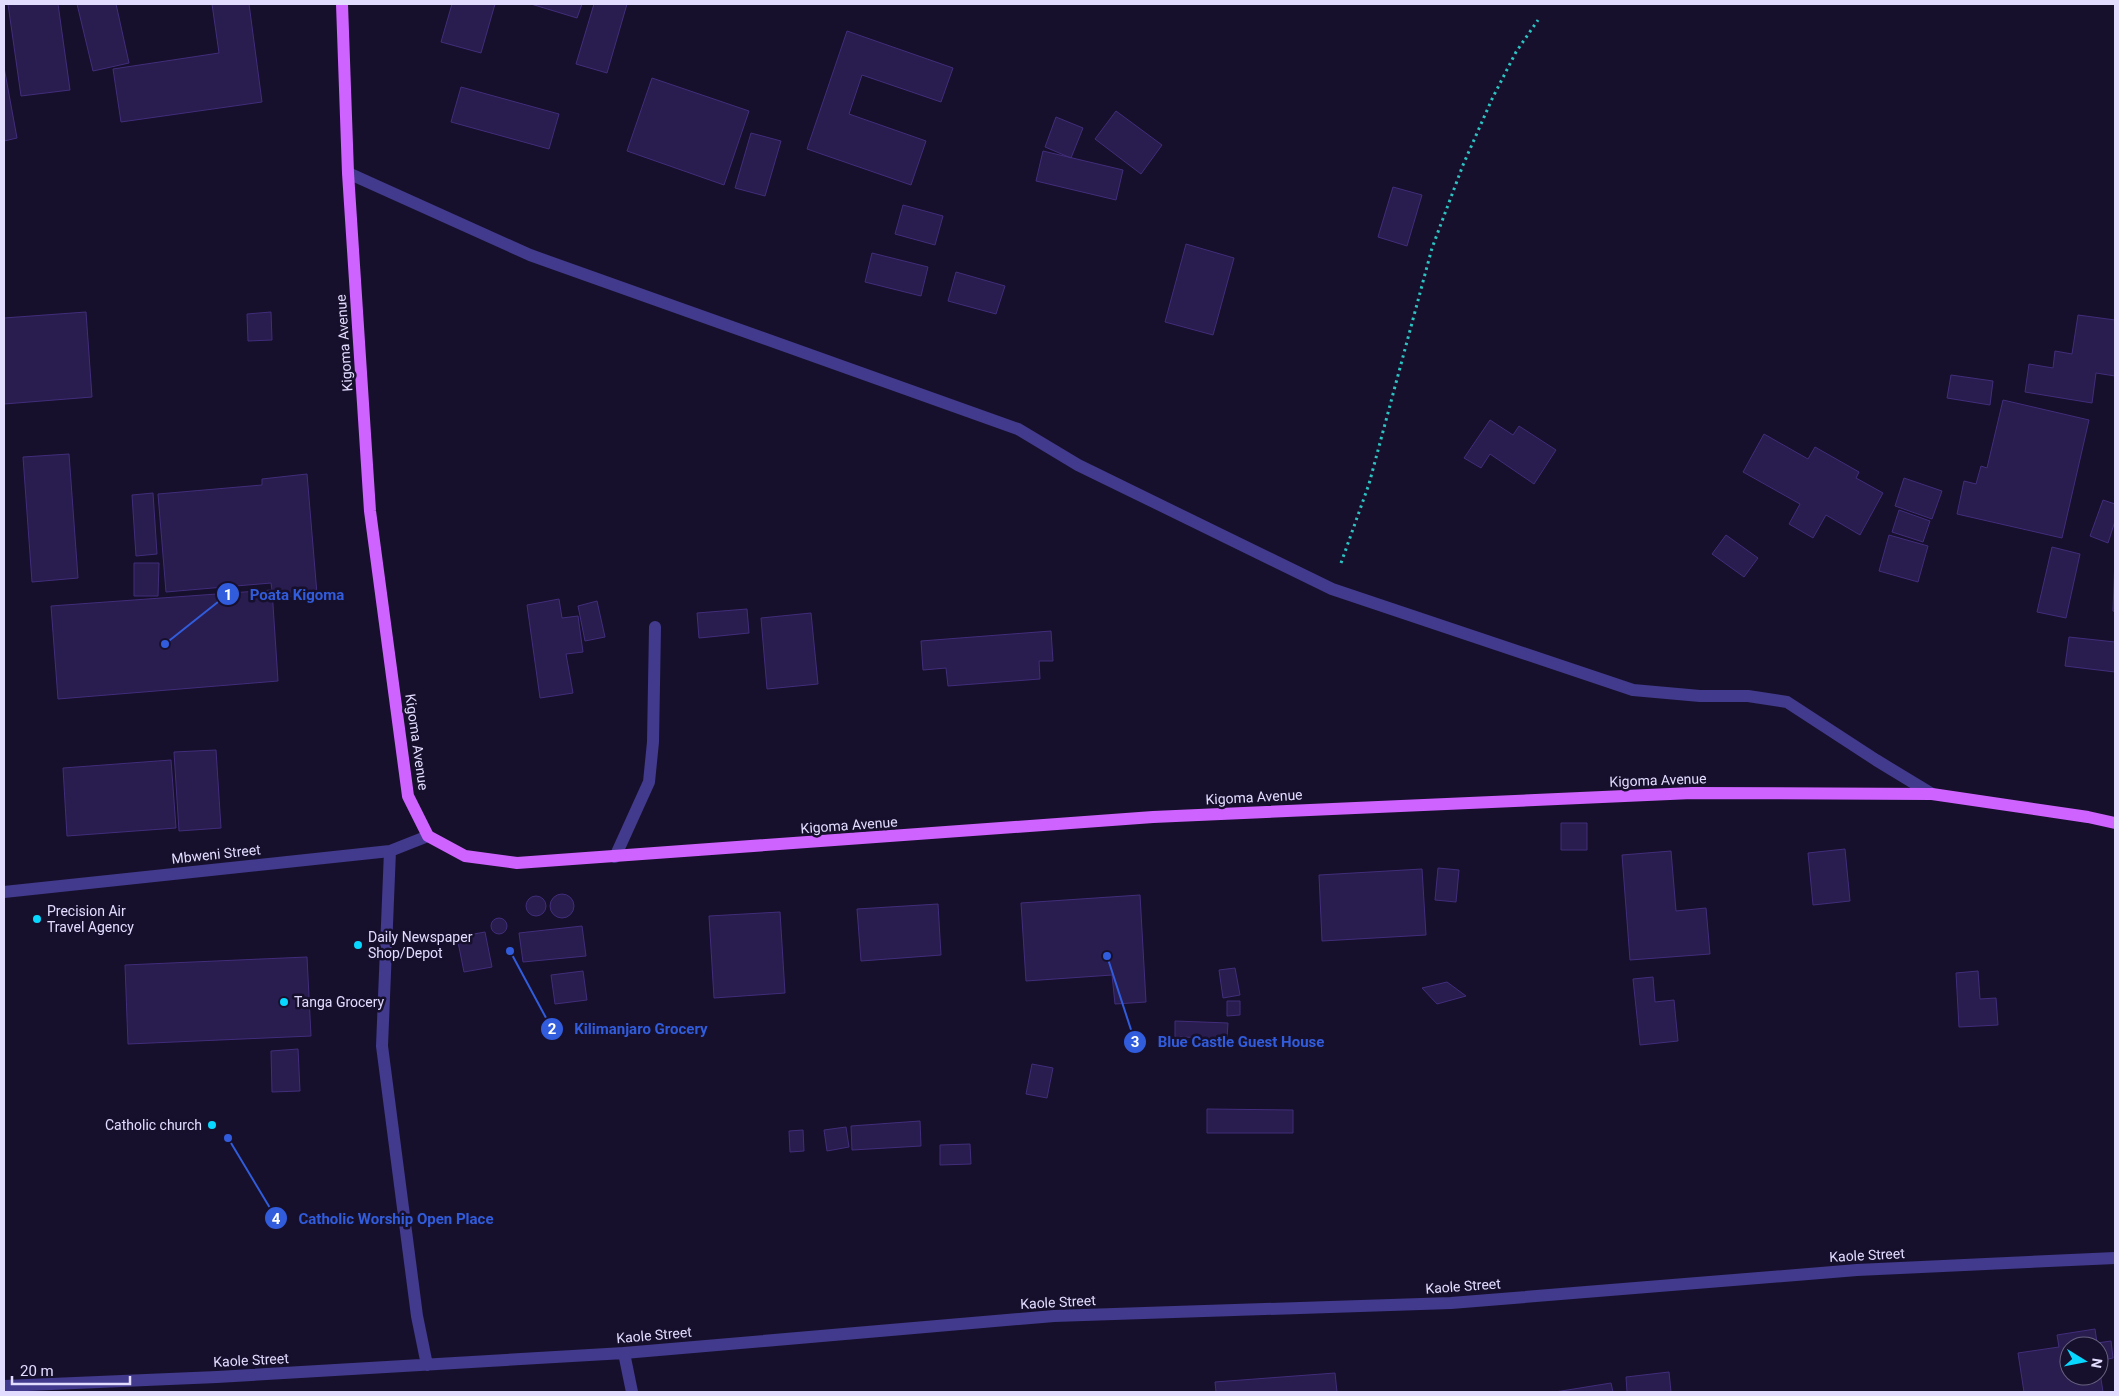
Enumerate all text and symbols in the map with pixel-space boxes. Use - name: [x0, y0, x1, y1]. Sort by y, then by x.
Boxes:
- street label: Kigoma Avenue: [333, 294, 355, 392]
- callout: Poata Kigoma: [215, 579, 355, 609]
- text: 1: [224, 586, 232, 604]
- text: Poata Kigoma: [250, 586, 344, 604]
- street label: Kigoma Avenue: [402, 693, 432, 791]
- street label: Kigoma Avenue: [1609, 770, 1707, 790]
- street label: Kigoma Avenue: [1205, 786, 1303, 808]
- street label: Kigoma Avenue: [800, 814, 898, 836]
- street label: Mbweni Street: [171, 841, 262, 867]
- place label: Precision Air Travel Agency: [47, 903, 134, 935]
- marker: Precision Air Travel Agency: [31, 913, 43, 925]
- place label: Daily Newspaper Shop/Depot: [368, 929, 473, 961]
- marker: Daily Newspaper Shop/Depot: [352, 939, 364, 951]
- place label: Tanga Grocery: [294, 994, 385, 1010]
- marker: Tanga Grocery: [278, 996, 290, 1008]
- callout: Kilimanjaro Grocery: [539, 1014, 718, 1044]
- text: 2: [548, 1020, 557, 1038]
- text: Kilimanjaro Grocery: [574, 1020, 708, 1038]
- callout: Blue Castle Guest House: [1123, 1027, 1335, 1057]
- text: 3: [1131, 1033, 1139, 1051]
- text: Blue Castle Guest House: [1158, 1033, 1324, 1051]
- place label: Catholic church: [105, 1117, 202, 1133]
- marker: Catholic church: [206, 1119, 218, 1131]
- callout: Catholic Worship Open Place: [264, 1203, 504, 1233]
- text: 4: [272, 1210, 281, 1228]
- text: Catholic Worship Open Place: [299, 1210, 493, 1228]
- street label: Kaole Street: [1829, 1245, 1906, 1265]
- street label: Kaole Street: [1425, 1275, 1502, 1297]
- street label: Kaole Street: [1020, 1292, 1097, 1312]
- street label: Kaole Street: [616, 1324, 693, 1346]
- north arrow: [2059, 1336, 2109, 1386]
- street label: Kaole Street: [213, 1350, 290, 1370]
- scale bar: [12, 1354, 130, 1386]
- text: N: [2088, 1357, 2106, 1370]
- text: 20 m: [20, 1362, 54, 1380]

